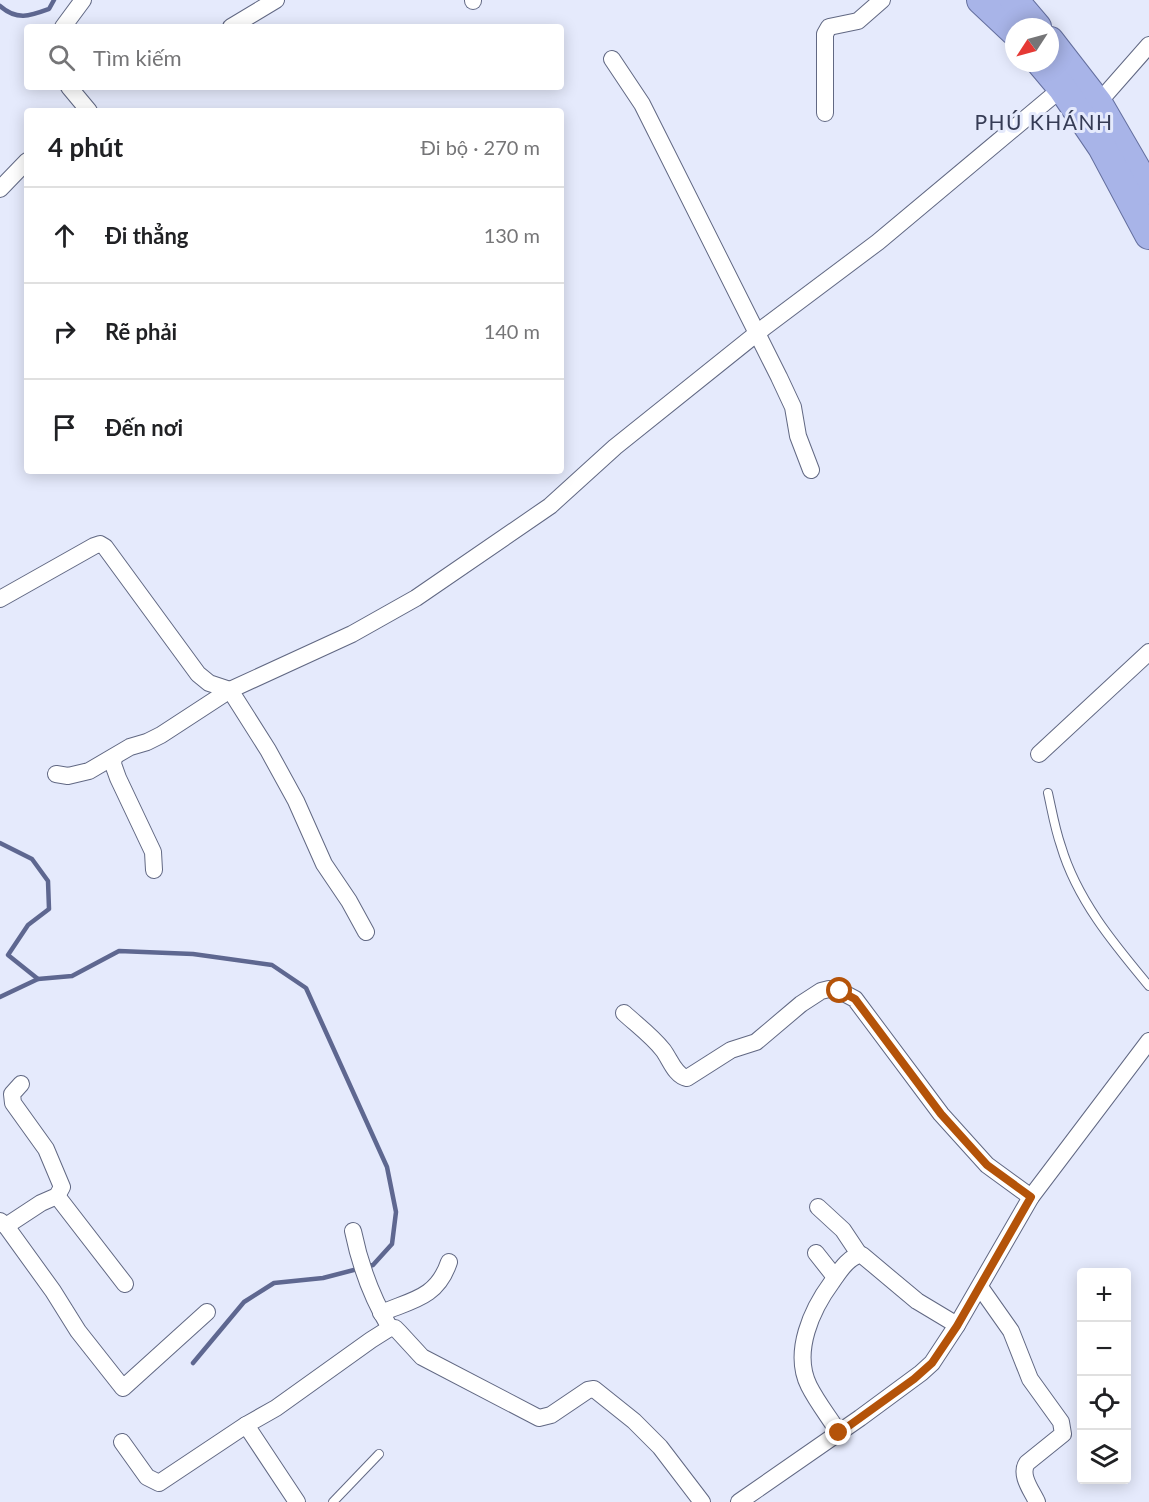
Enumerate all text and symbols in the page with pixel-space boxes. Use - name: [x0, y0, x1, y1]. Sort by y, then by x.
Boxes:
- north arrow: [1005, 18, 1059, 72]
- search box: [24, 24, 564, 90]
- icon: search: [45, 41, 78, 74]
- text: Tìm kiếm: [93, 44, 182, 71]
- district label: PHÚ KHÁNH: [974, 109, 1114, 134]
- text: 4 phút: [48, 131, 123, 163]
- text: Đi bộ · 270 m: [421, 135, 540, 159]
- icon: ahead: [48, 219, 81, 252]
- text: Đi thẳng: [105, 222, 188, 249]
- text: 130 m: [484, 223, 540, 247]
- icon: right: [48, 315, 81, 348]
- text: Rẽ phải: [105, 318, 177, 345]
- text: 140 m: [484, 319, 540, 343]
- icon: arrive: [48, 411, 81, 444]
- text: Đến nơi: [105, 414, 183, 441]
- route start: [826, 977, 852, 1003]
- map controls: [1077, 1268, 1131, 1484]
- button: +: [1077, 1268, 1131, 1322]
- button: −: [1077, 1322, 1131, 1376]
- button: locate: [1077, 1376, 1131, 1430]
- route end: [825, 1419, 851, 1445]
- button: layers: [1077, 1430, 1131, 1484]

